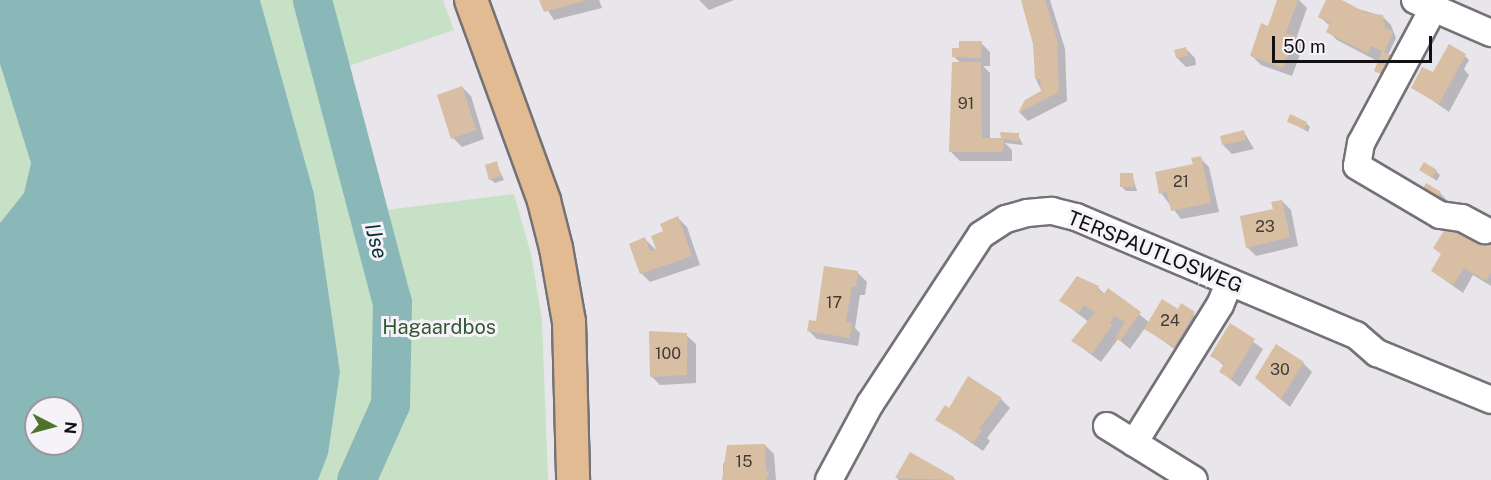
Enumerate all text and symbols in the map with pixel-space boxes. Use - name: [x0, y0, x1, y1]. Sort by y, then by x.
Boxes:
- scale bar: [1275, 24, 1436, 62]
- text: 50 m: [1283, 36, 1326, 57]
- house number: 91: [958, 94, 974, 114]
- house number: 21: [1173, 172, 1189, 192]
- street label: TERSPAUTLOSWEG: [1064, 206, 1246, 298]
- house number: 23: [1255, 217, 1275, 237]
- water label: IJse: [359, 221, 393, 261]
- house number: 17: [826, 293, 842, 313]
- house number: 24: [1160, 311, 1180, 331]
- park label: Hagaardbos: [382, 315, 496, 339]
- house number: 100: [655, 344, 681, 364]
- house number: 30: [1270, 360, 1290, 380]
- north arrow: [24, 396, 84, 456]
- text: N: [60, 421, 81, 435]
- house number: 15: [736, 452, 752, 472]

